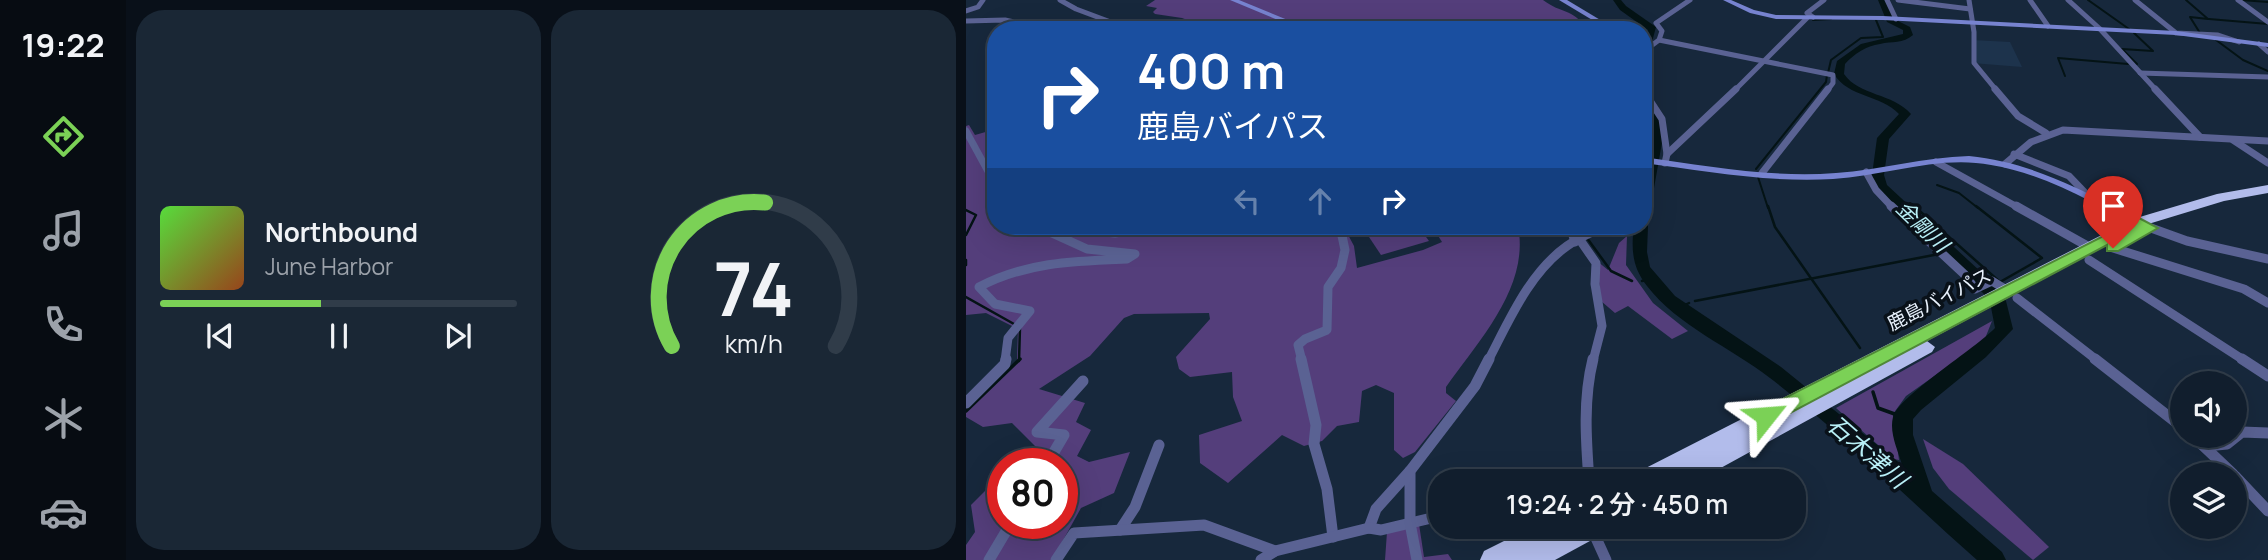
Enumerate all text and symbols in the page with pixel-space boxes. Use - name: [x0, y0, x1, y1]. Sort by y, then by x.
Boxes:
- text: 19:22: [22, 23, 104, 67]
- text: 400 m: [1137, 37, 1285, 104]
- icon: right: [1022, 49, 1113, 140]
- text: 鹿島バイパス: [1137, 104, 1328, 148]
- icon: directions: [39, 112, 88, 161]
- pin: [2083, 176, 2143, 248]
- icon: left: [1228, 182, 1266, 220]
- icon: ahead: [1301, 182, 1339, 220]
- icon: right: [1374, 182, 1412, 220]
- icon: arrive: [2094, 187, 2132, 225]
- water label: 金剛川: [1891, 194, 1957, 259]
- icon: music: [39, 206, 88, 255]
- text: Northbound: [265, 214, 418, 250]
- text: 74: [713, 238, 794, 338]
- text: June Harbor: [265, 250, 393, 282]
- street label: 鹿島バイパス: [1882, 262, 1996, 336]
- icon: phone: [39, 300, 88, 349]
- icon: previous: [201, 317, 239, 355]
- icon: pause: [320, 317, 358, 355]
- icon: next: [439, 317, 477, 355]
- text: km/h: [724, 326, 783, 361]
- map controls: [2170, 371, 2247, 539]
- button: sound: [2170, 371, 2247, 448]
- position arrow: [1729, 379, 1803, 453]
- icon: climate: [39, 394, 88, 443]
- water label: 石木津川: [1821, 407, 1917, 497]
- speed limit sign: 80: [987, 448, 1078, 539]
- button: layers: [2170, 462, 2247, 539]
- text: 19:24 · 2 分 · 450 m: [1506, 486, 1728, 522]
- icon: car: [39, 488, 88, 537]

